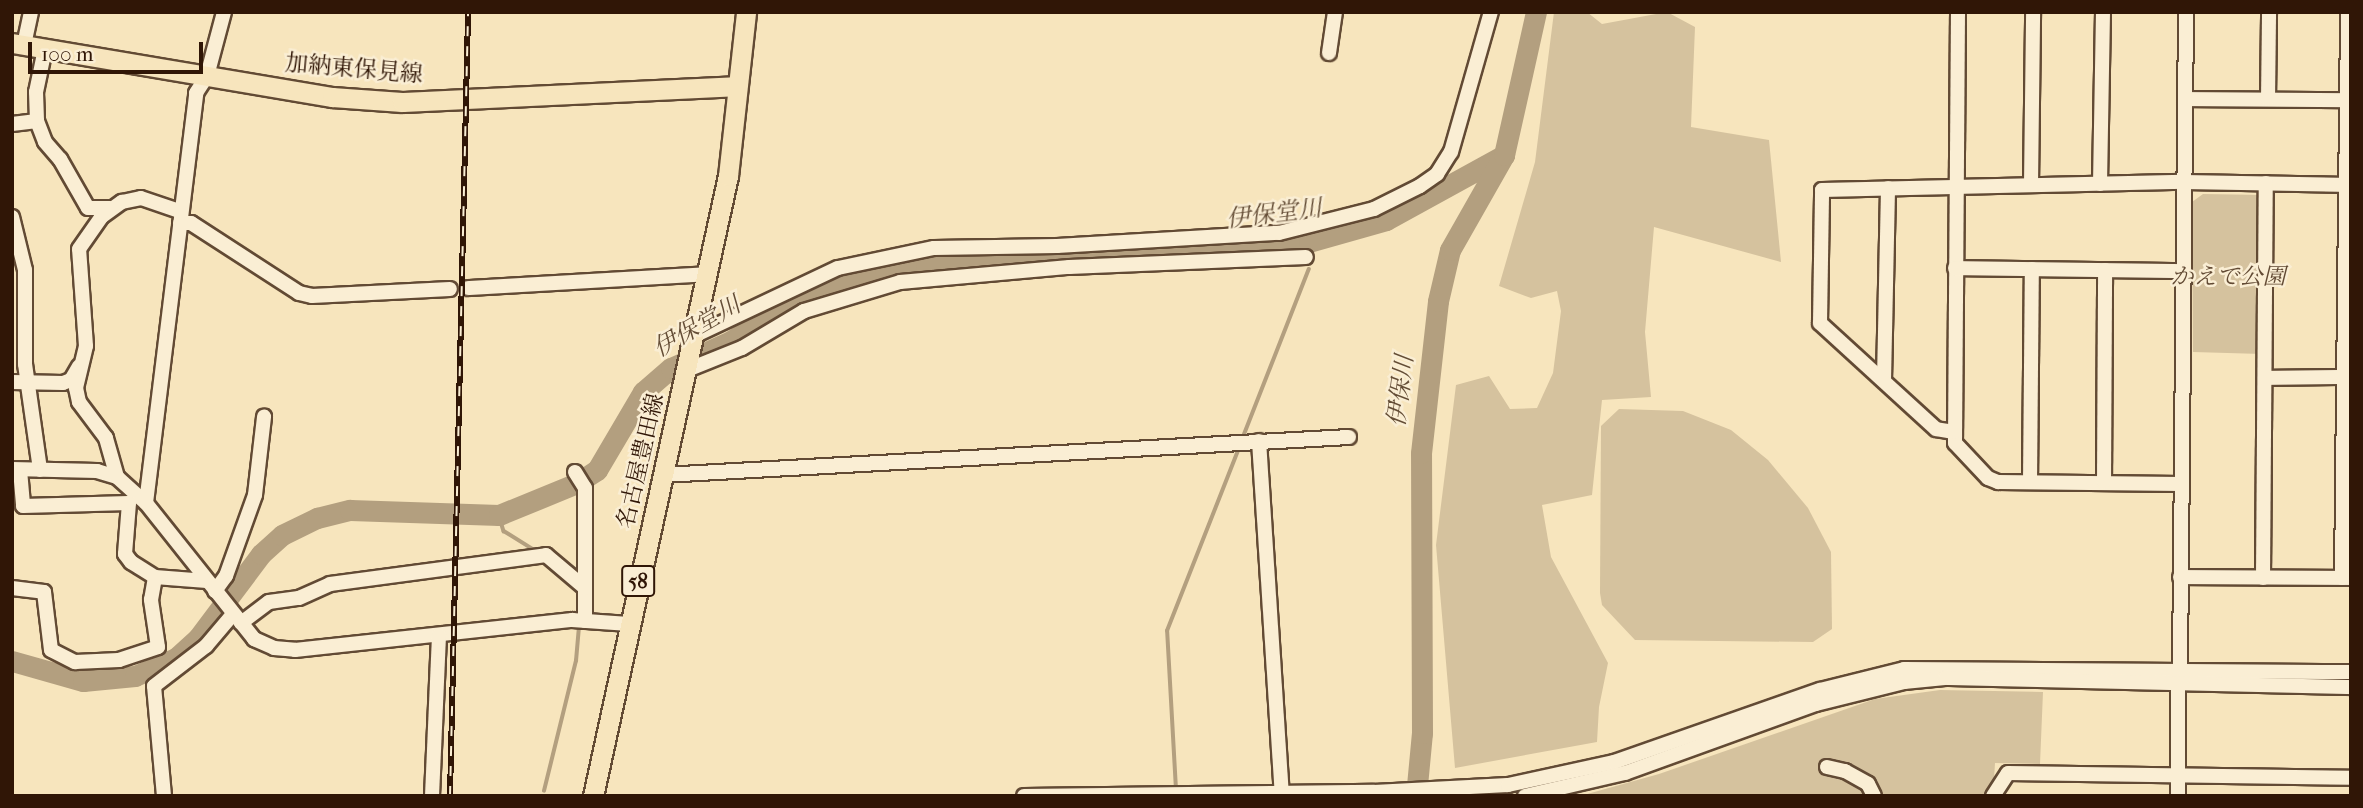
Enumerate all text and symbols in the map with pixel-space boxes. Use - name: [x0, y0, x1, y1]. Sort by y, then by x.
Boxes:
- scale bar: [32, 28, 206, 72]
- text: 100 m: [41, 42, 94, 66]
- street label: 加納東保見線: [284, 49, 424, 89]
- water label: 伊保堂川: [1225, 194, 1323, 234]
- park label: かえで公園: [2171, 263, 2285, 291]
- water label: 伊保堂川: [648, 291, 746, 363]
- water label: 伊保川: [1382, 354, 1420, 428]
- street label: 名古屋豊田線: [612, 391, 670, 531]
- road number: 58: [620, 564, 656, 598]

